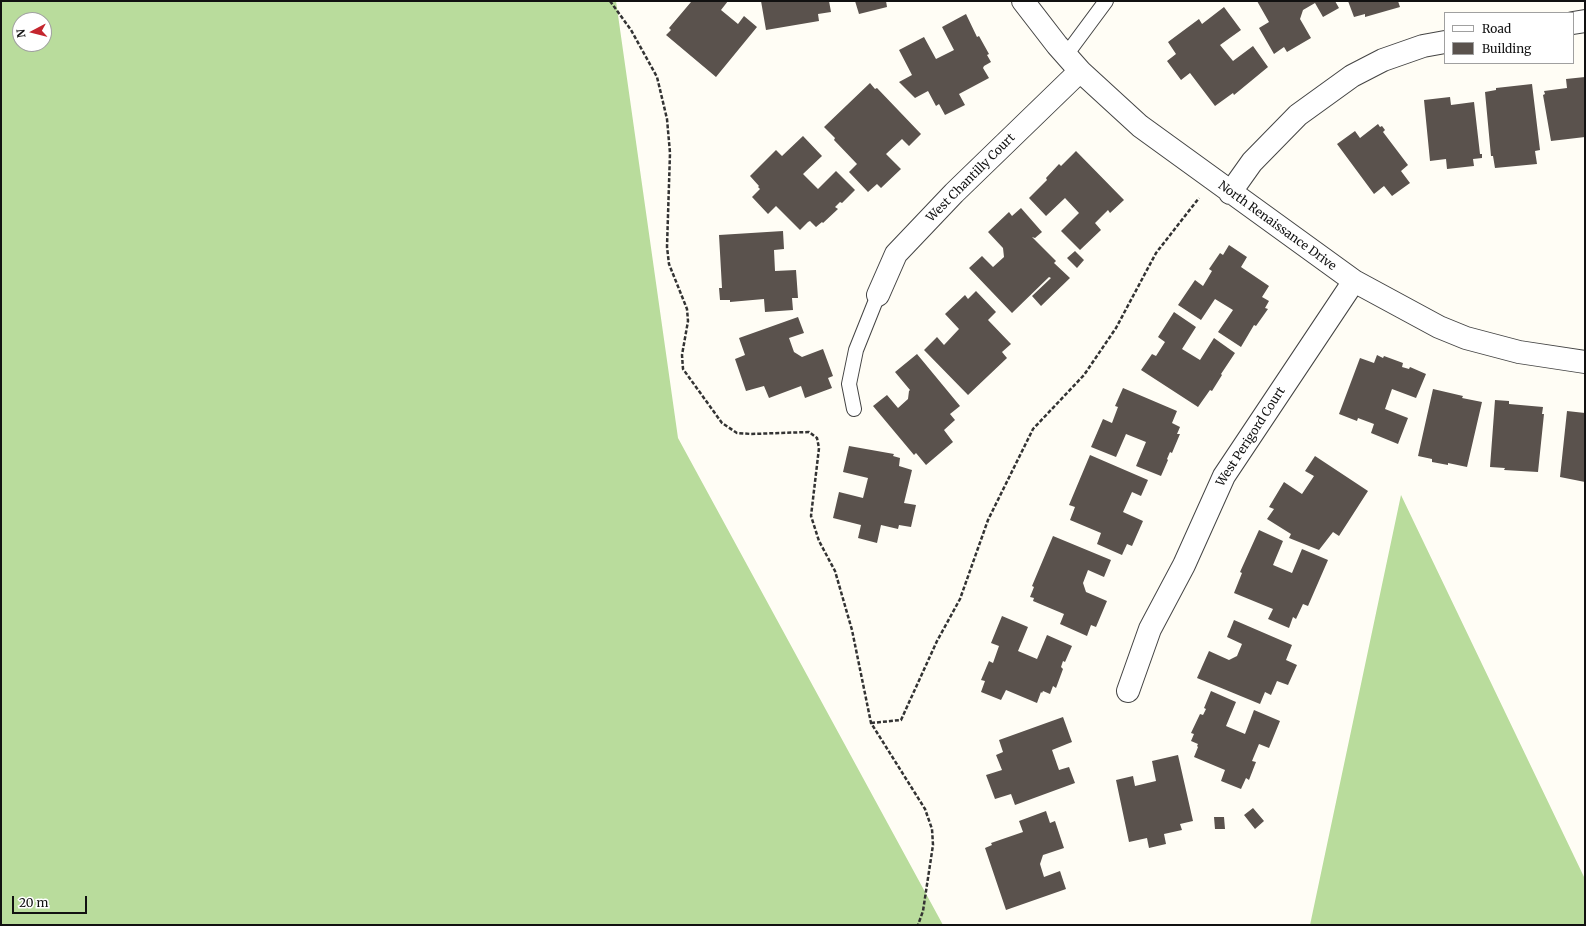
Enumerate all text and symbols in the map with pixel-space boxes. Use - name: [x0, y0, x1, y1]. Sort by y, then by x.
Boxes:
- north arrow: [12, 12, 52, 52]
- legend: [1444, 12, 1574, 64]
- text: Road: [1482, 21, 1511, 36]
- text: N: [14, 28, 29, 39]
- text: Building: [1482, 41, 1531, 56]
- street label: West Chantilly Court: [924, 131, 1018, 225]
- street label: North Renaissance Drive: [1215, 178, 1339, 274]
- street label: West Perigord Court: [1213, 385, 1289, 489]
- scale bar: [14, 888, 89, 914]
- text: 20 m: [19, 895, 48, 910]

